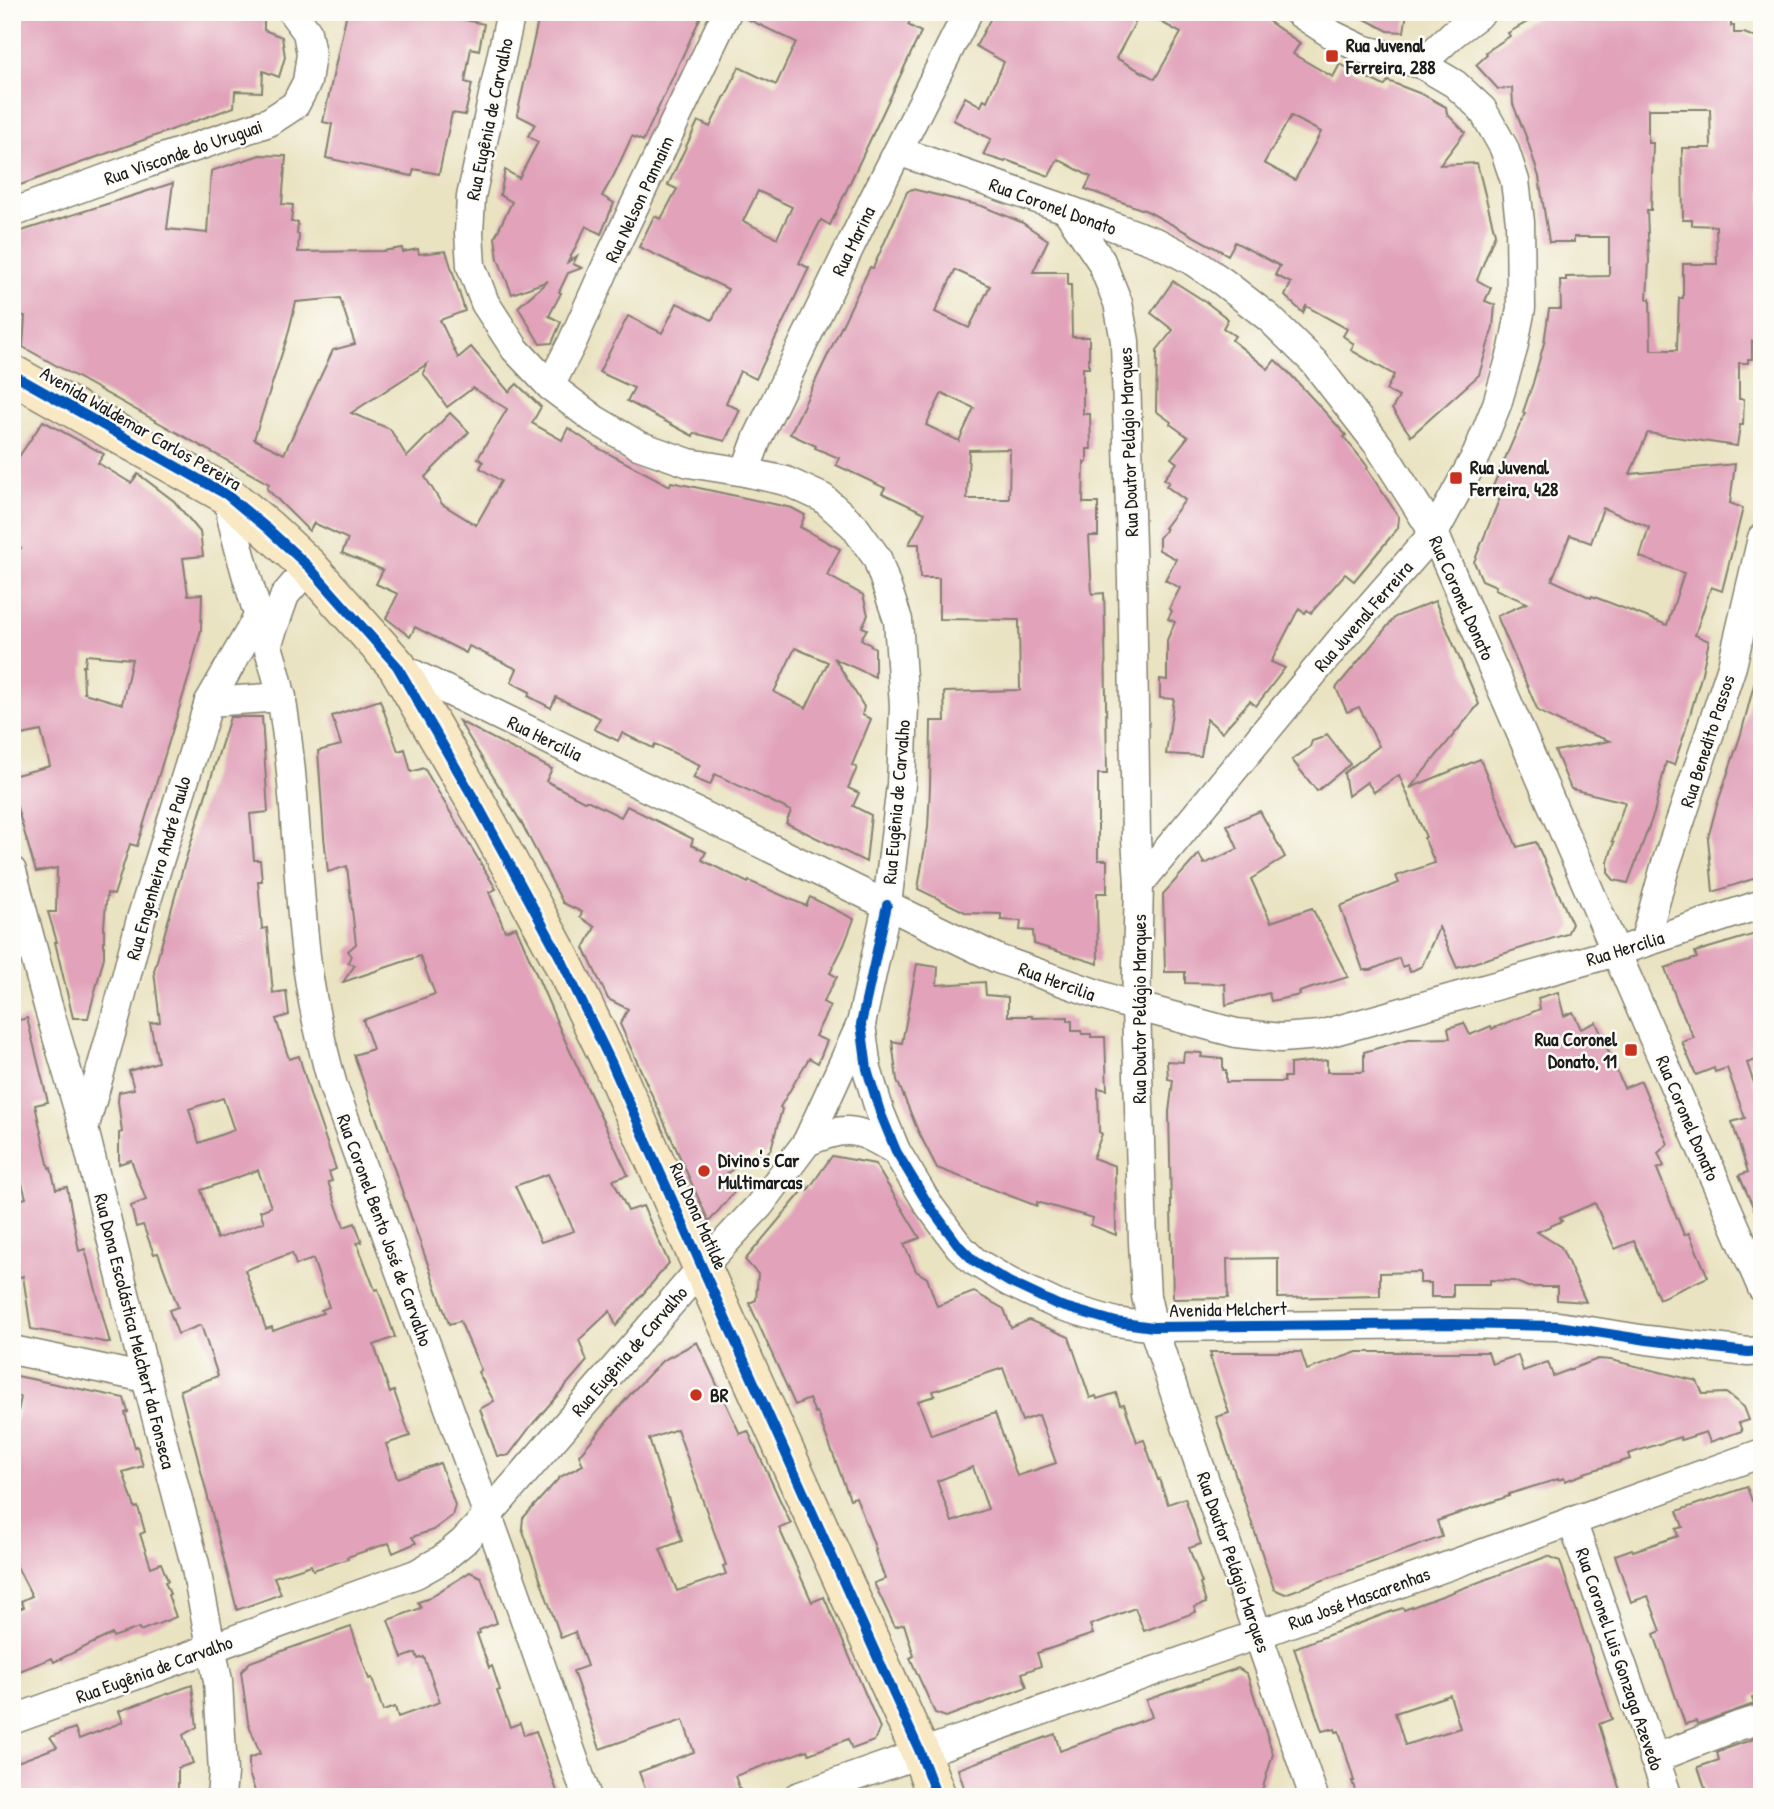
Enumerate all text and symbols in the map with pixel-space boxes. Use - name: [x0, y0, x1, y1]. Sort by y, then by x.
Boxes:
- place label: Rua Juvenal Ferreira, 288: [1345, 32, 1435, 80]
- street label: Rua Eugênia de Carvalho: [459, 35, 519, 202]
- marker: Rua Juvenal Ferreira, 288: [1324, 48, 1340, 64]
- street label: Rua Visconde do Uruguai: [100, 113, 266, 191]
- street label: Rua Nelson Pannaim: [598, 131, 680, 267]
- street label: Rua Coronel Donato: [986, 171, 1121, 241]
- street label: Rua Marina: [825, 201, 881, 280]
- street label: Rua Doutor Pelágio Marques: [1112, 347, 1144, 537]
- street label: Avenida Waldemar Carlos Pereira: [36, 360, 247, 497]
- place label: Rua Juvenal Ferreira, 428: [1469, 454, 1558, 502]
- marker: Rua Juvenal Ferreira, 428: [1448, 470, 1464, 486]
- street label: Rua Coronel Donato: [1423, 532, 1501, 665]
- street label: Rua Juvenal Ferreira: [1308, 555, 1419, 677]
- street label: Rua Benedito Passos: [1673, 671, 1741, 811]
- street label: Rua Hercilia: [503, 709, 587, 768]
- street label: Rua Eugênia de Carvalho: [876, 718, 916, 885]
- street label: Rua Engenheiro André Paulo: [119, 773, 197, 963]
- street label: Rua Doutor Pelágio Marques: [1126, 914, 1152, 1104]
- street label: Rua Hercilia: [1583, 924, 1668, 972]
- street label: Rua Hercilia: [1015, 955, 1100, 1007]
- place label: Rua Coronel Donato, 11: [1535, 1026, 1618, 1074]
- marker: Rua Coronel Donato, 11: [1623, 1042, 1639, 1058]
- street label: Rua Coronel Donato: [1650, 1051, 1726, 1185]
- street label: Rua Coronel Bento José de Carvalho: [331, 1110, 439, 1350]
- place label: Divino's Car Multimarcas: [718, 1147, 803, 1195]
- street label: Rua Dona Matilde: [664, 1158, 734, 1274]
- marker: Divino's Car Multimarcas: [696, 1163, 712, 1179]
- street label: Rua Dona Escolástica Melchert da Fonseca: [88, 1191, 182, 1472]
- street label: Rua Eugênia de Carvalho: [565, 1280, 693, 1422]
- street label: Avenida Melchert: [1169, 1295, 1287, 1323]
- place label: BR: [710, 1382, 729, 1408]
- marker: BR: [688, 1387, 704, 1403]
- street label: Rua Doutor Pelágio Marques: [1191, 1468, 1277, 1656]
- street label: Rua Coronel Luis Gonzaga Azevedo: [1570, 1544, 1670, 1774]
- street label: Rua José Mascarenhas: [1285, 1560, 1433, 1636]
- street label: Rua Eugênia de Carvalho: [72, 1628, 236, 1709]

